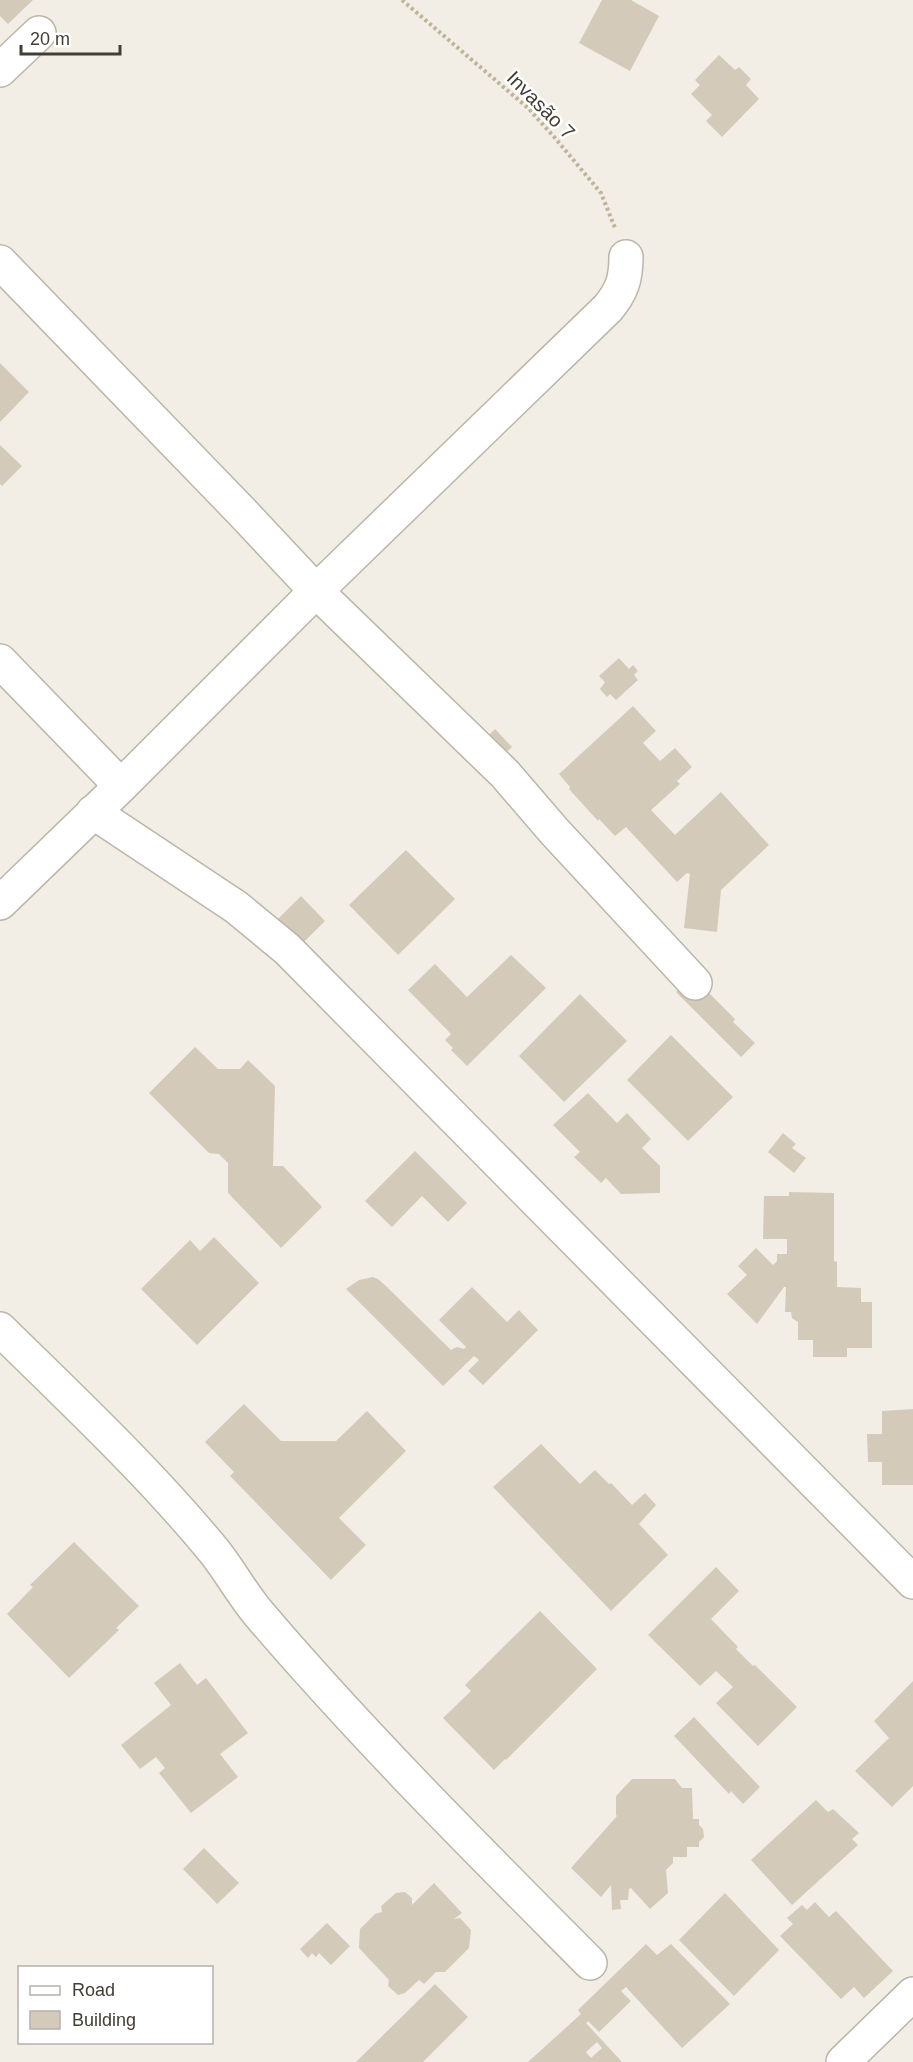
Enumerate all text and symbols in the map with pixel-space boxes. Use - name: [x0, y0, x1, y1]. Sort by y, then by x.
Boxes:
- scale bar: [21, 18, 120, 56]
- text: 20 m: [30, 29, 70, 49]
- street label: Invasão 7: [503, 67, 579, 143]
- legend: [18, 1966, 213, 2044]
- text: Road: [72, 1980, 115, 2000]
- text: Building: [72, 2010, 136, 2030]

